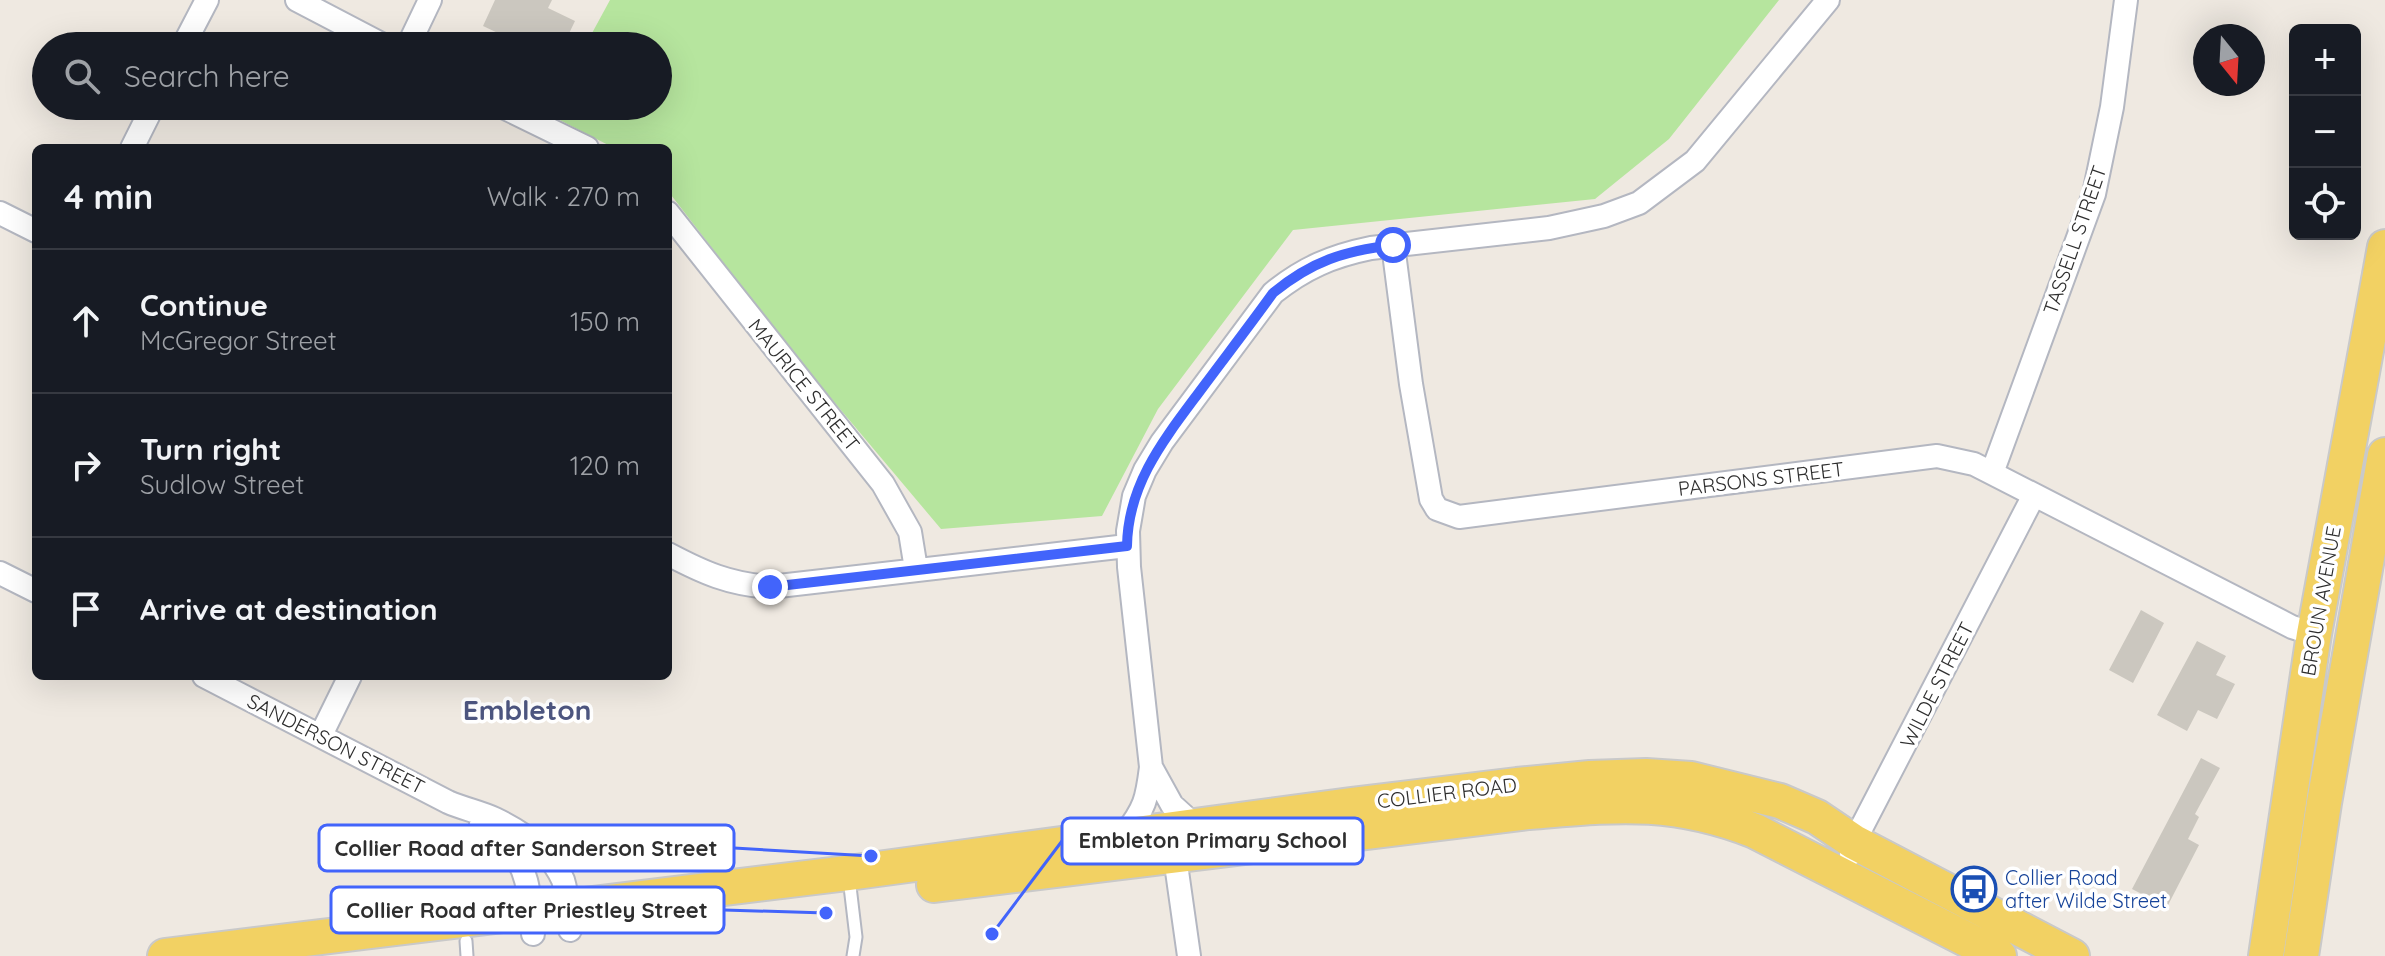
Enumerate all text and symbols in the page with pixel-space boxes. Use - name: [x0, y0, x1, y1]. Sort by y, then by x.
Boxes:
- north arrow: [2193, 24, 2265, 96]
- map controls: [2289, 24, 2361, 240]
- button: +: [2289, 24, 2361, 96]
- search box: [32, 32, 672, 120]
- icon: search: [60, 54, 104, 98]
- text: Search here: [124, 57, 290, 95]
- button: −: [2289, 96, 2361, 168]
- street label: TASSELL STREET: [2037, 162, 2112, 318]
- button: locate: [2289, 168, 2361, 240]
- text: 4 min: [64, 175, 153, 218]
- text: Walk · 270 m: [487, 180, 640, 213]
- route start: [1375, 227, 1411, 263]
- text: Continue: [140, 286, 268, 324]
- icon: ahead: [64, 299, 108, 343]
- text: 150 m: [570, 305, 640, 338]
- street label: MAURICE STREET: [743, 313, 866, 456]
- text: McGregor Street: [140, 324, 337, 357]
- text: Turn right: [140, 430, 281, 468]
- icon: right: [64, 443, 108, 487]
- text: 120 m: [570, 449, 640, 482]
- street label: PARSONS STREET: [1677, 456, 1845, 501]
- text: Sudlow Street: [140, 468, 304, 501]
- street label: BROUN AVENUE: [2295, 524, 2346, 678]
- route end: [752, 569, 788, 605]
- icon: arrive: [64, 587, 108, 631]
- text: Arrive at destination: [140, 590, 438, 628]
- street label: WILDE STREET: [1894, 618, 1979, 752]
- street label: SANDERSON STREET: [243, 688, 429, 799]
- district label: Embleton: [463, 692, 591, 727]
- street label: COLLIER ROAD: [1376, 772, 1518, 813]
- callout: Embleton Primary School: [1062, 818, 1363, 864]
- callout: Collier Road after Sanderson Street: [319, 825, 734, 871]
- text: Embleton Primary School: [1079, 826, 1347, 854]
- text: Collier Road after Sanderson Street: [334, 834, 718, 862]
- bus stop icon: Collier Road after Wilde Street: [1950, 865, 1998, 913]
- place label: Collier Road after Wilde Street: [2005, 865, 2167, 913]
- callout: Collier Road after Priestley Street: [331, 887, 724, 933]
- text: Collier Road after Priestley Street: [346, 896, 708, 924]

